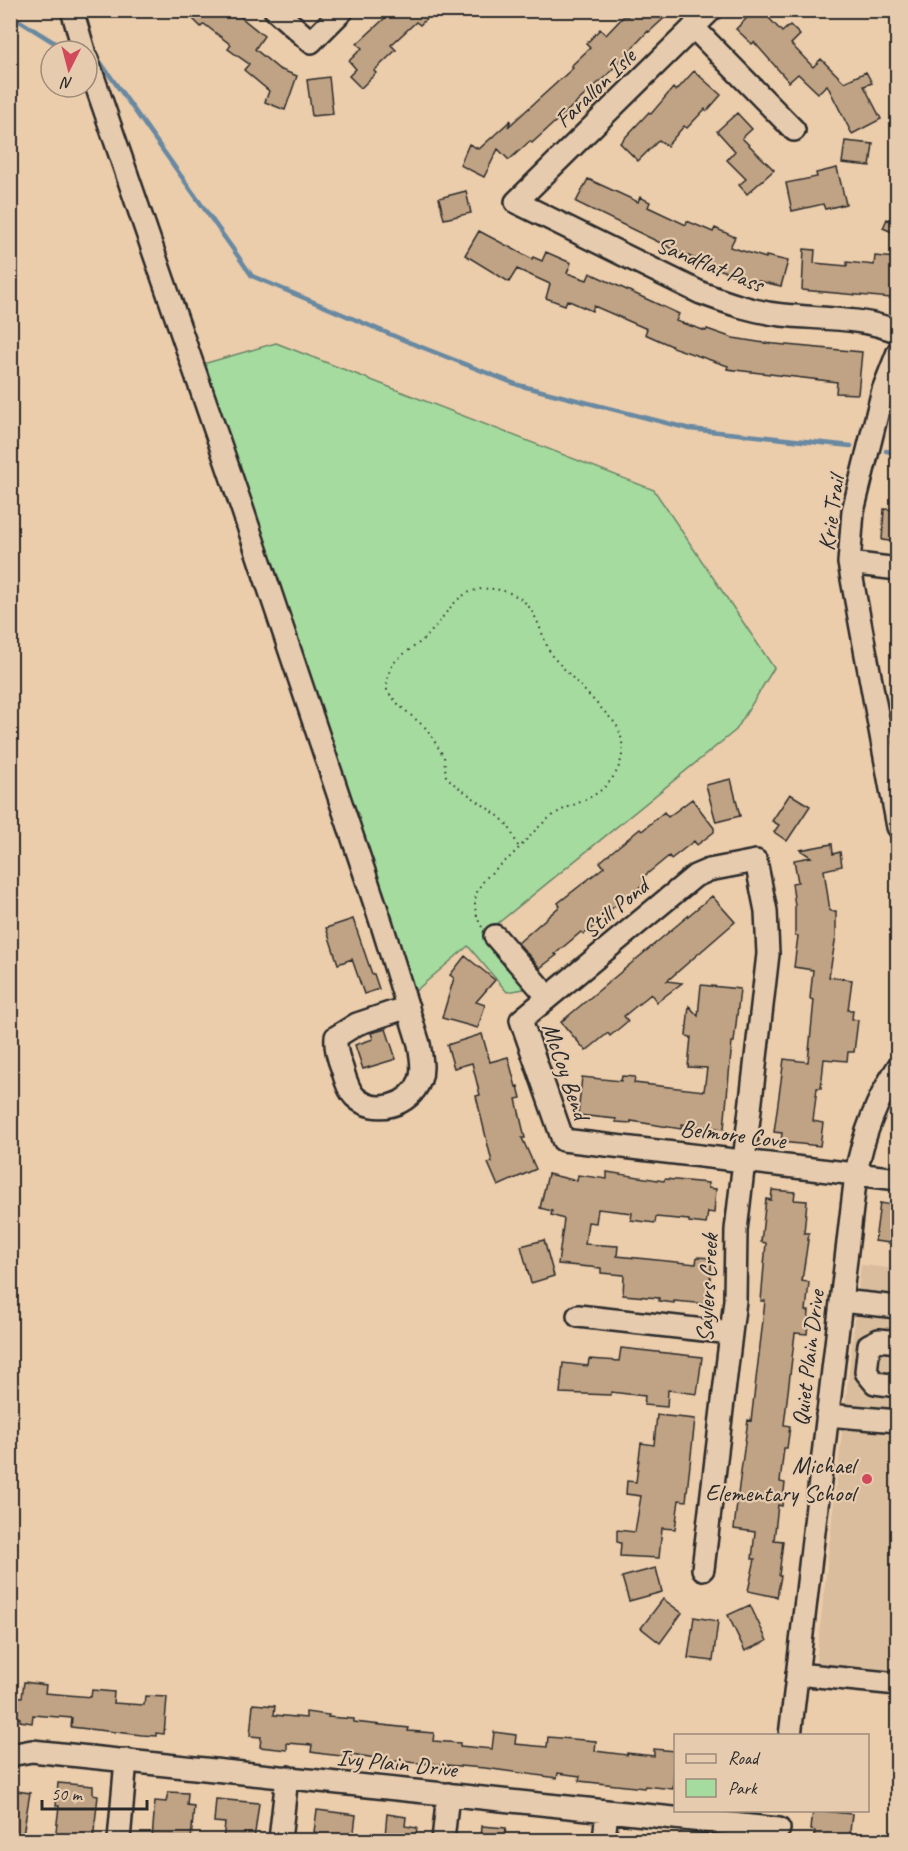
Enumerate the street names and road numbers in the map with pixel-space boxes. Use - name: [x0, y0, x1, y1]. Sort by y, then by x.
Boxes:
- street label: Farallon Isle: [548, 40, 644, 134]
- street label: Sandflat Pass: [652, 229, 770, 300]
- street label: Krie Trail: [811, 470, 852, 553]
- street label: Still Pond: [575, 869, 657, 945]
- street label: McCoy Bend: [536, 1019, 598, 1127]
- street label: Belmore Cove: [679, 1113, 789, 1156]
- street label: Saylers Creek: [689, 1231, 725, 1343]
- street label: Quiet Plain Drive: [785, 1286, 831, 1428]
- street label: Ivy Plain Drive: [335, 1742, 461, 1784]

